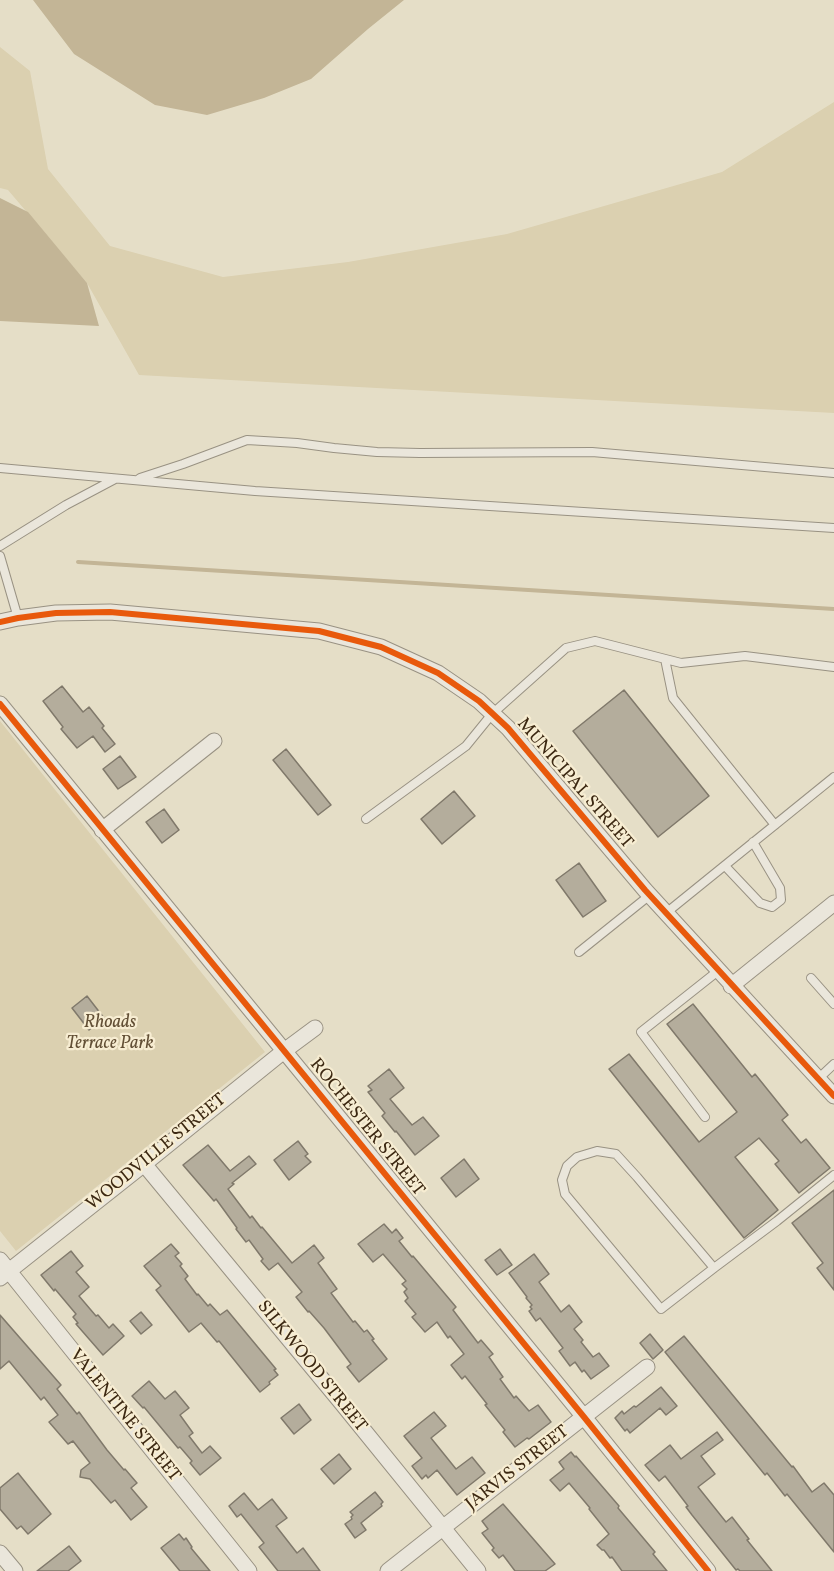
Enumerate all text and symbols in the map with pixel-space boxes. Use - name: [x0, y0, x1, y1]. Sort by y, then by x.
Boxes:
- street label: MUNICIPAL STREET: [511, 714, 637, 854]
- park label: Rhoads Terrace Park: [66, 1013, 154, 1056]
- street label: ROCHESTER STREET: [304, 1055, 428, 1201]
- street label: WOODVILLE STREET: [83, 1090, 231, 1216]
- street label: SILKWOOD STREET: [251, 1297, 371, 1437]
- street label: VALENTINE STREET: [64, 1345, 184, 1487]
- street label: JARVIS STREET: [462, 1422, 574, 1516]

